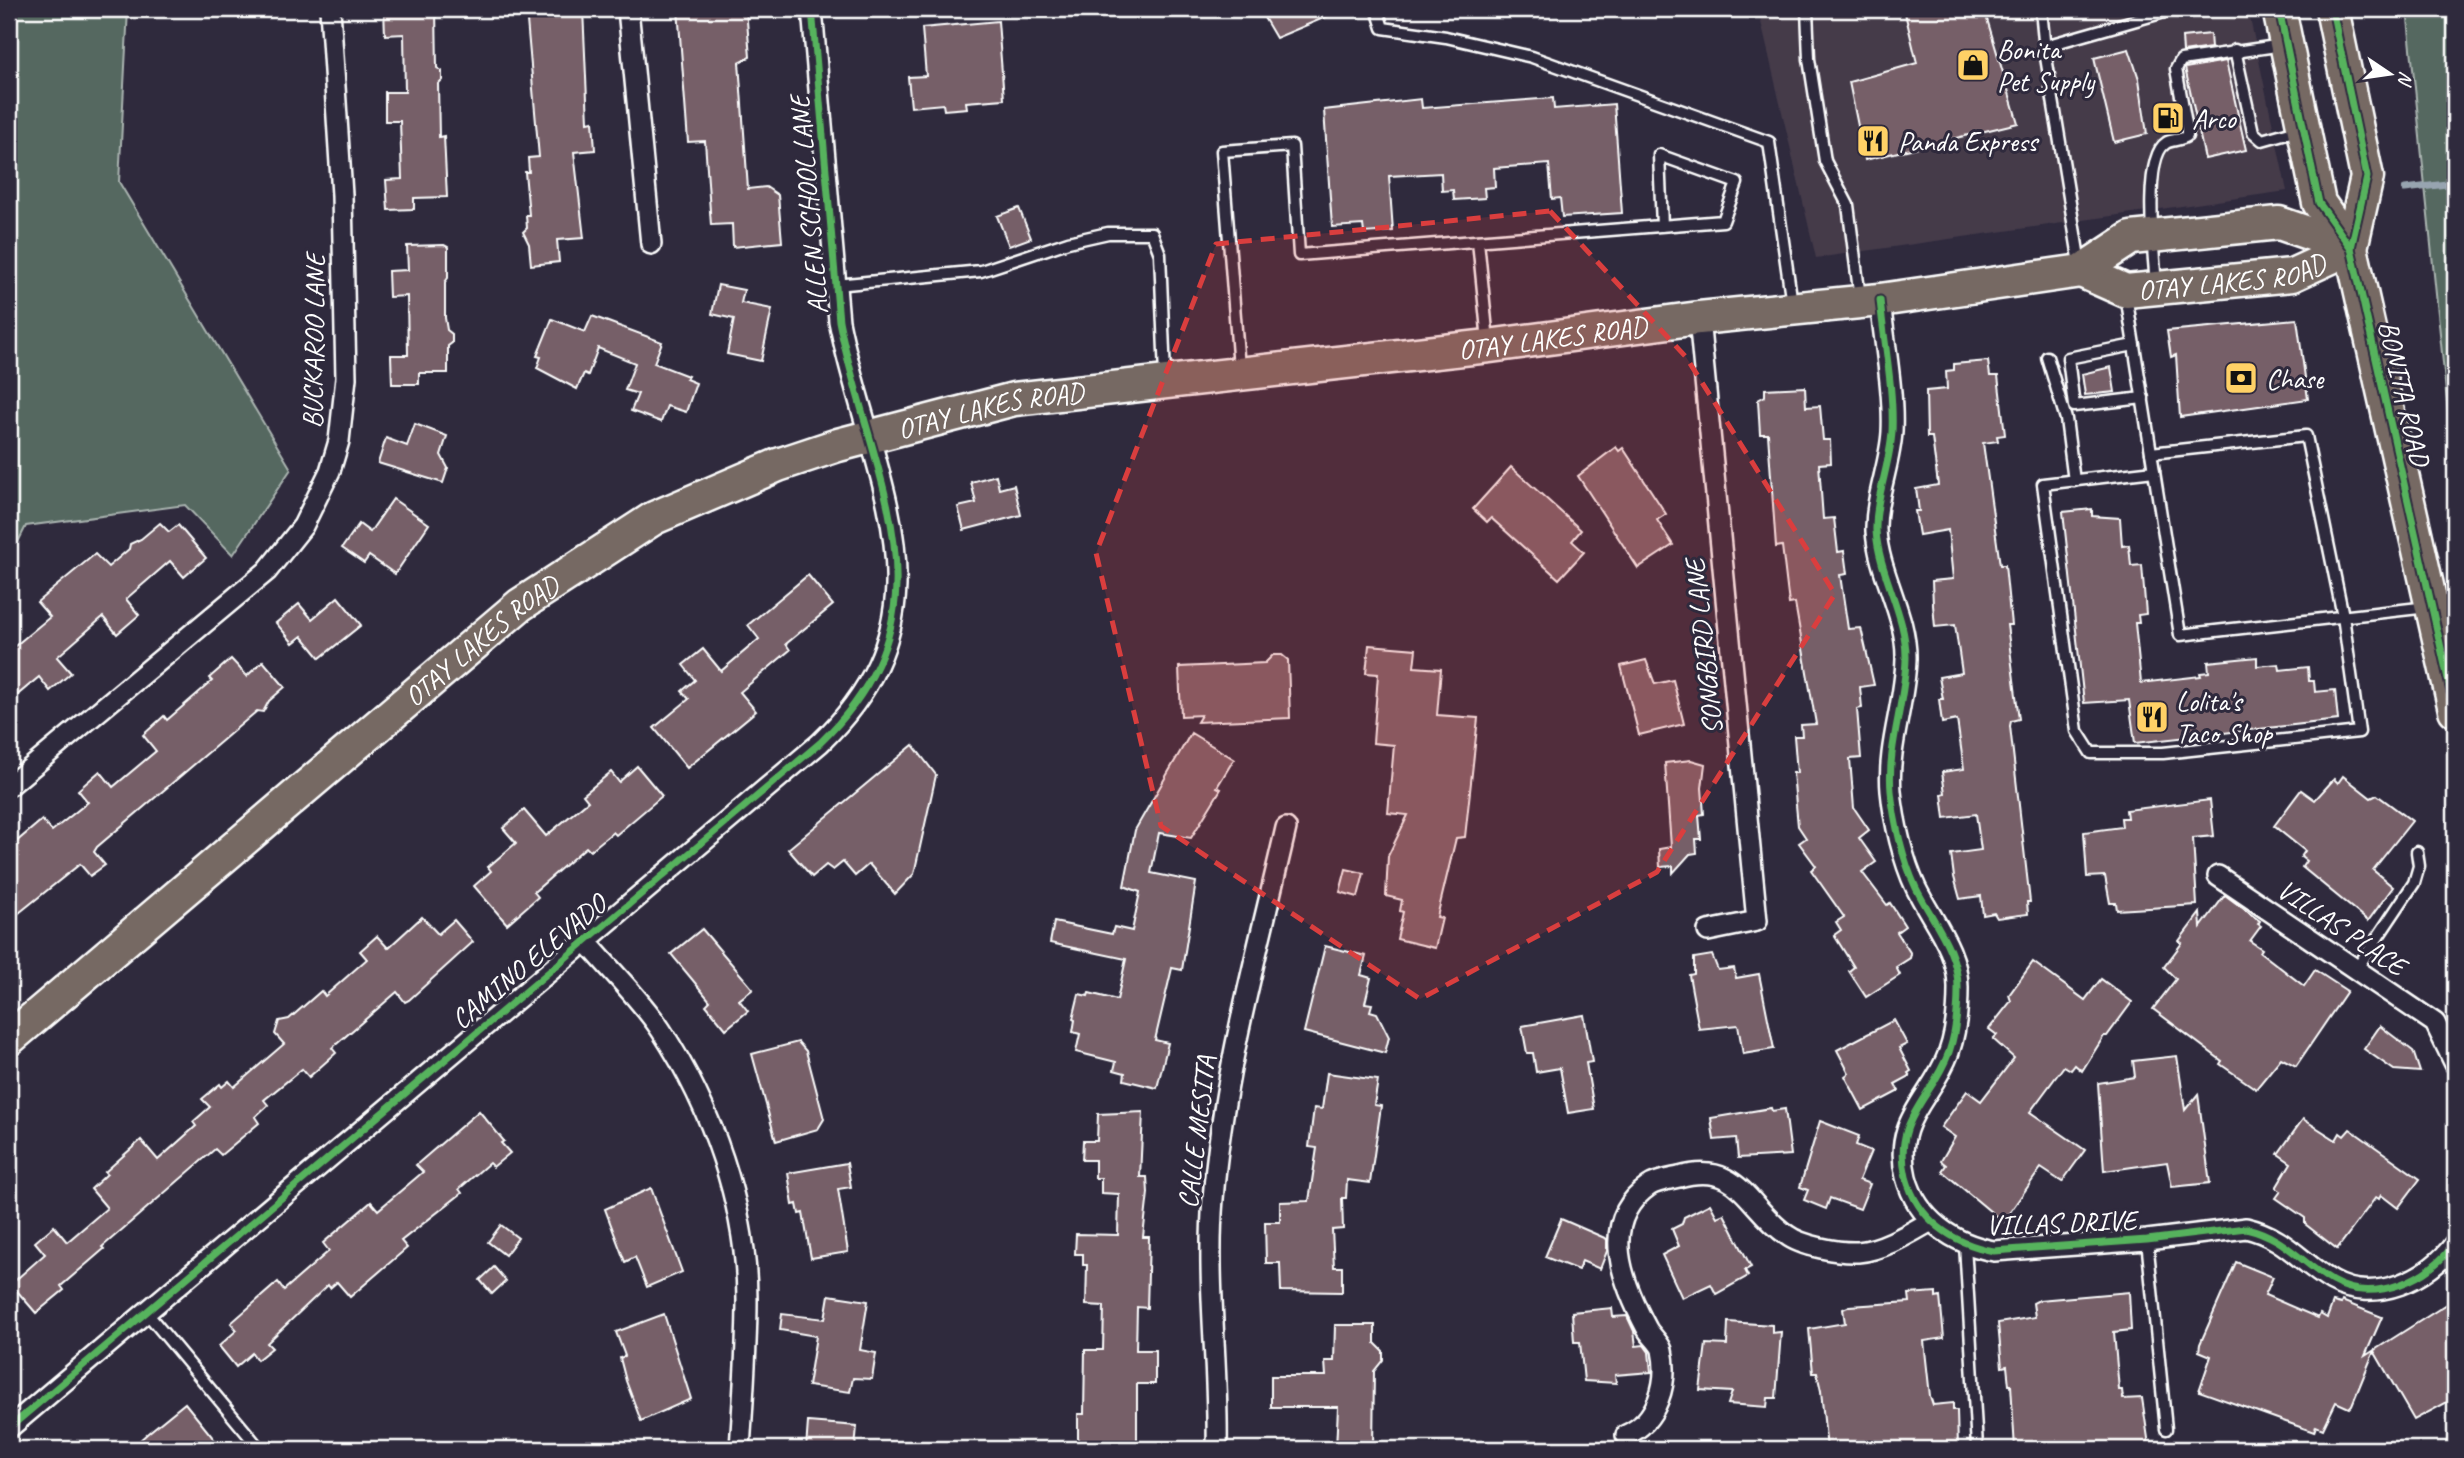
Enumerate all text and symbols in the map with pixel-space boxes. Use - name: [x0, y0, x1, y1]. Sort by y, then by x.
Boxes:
- place label: Bonita Pet Supply: [1997, 32, 2096, 99]
- north arrow: [2356, 38, 2426, 108]
- shop icon: Bonita Pet Supply: [1954, 46, 1992, 84]
- text: N: [2392, 69, 2419, 89]
- street label: ALLEN SCHOOL LANE: [781, 91, 835, 316]
- fuel station icon: Arco: [2149, 99, 2187, 137]
- place label: Arco: [2192, 101, 2238, 136]
- restaurant icon: Panda Express: [1854, 122, 1892, 160]
- place label: Panda Express: [1898, 124, 2039, 159]
- street label: OTAY LAKES ROAD: [2136, 244, 2334, 308]
- street label: BUCKAROO LANE: [294, 250, 333, 429]
- street label: OTAY LAKES ROAD: [1456, 308, 1651, 367]
- street label: BONITA ROAD: [2371, 317, 2439, 471]
- bank icon: Chase: [2222, 359, 2260, 397]
- place label: Chase: [2266, 361, 2325, 396]
- street label: OTAY LAKES ROAD: [894, 374, 1088, 447]
- street label: SONGBIRD LANE: [1677, 554, 1730, 736]
- street label: OTAY LAKES ROAD: [397, 566, 568, 714]
- place label: Lolita's Taco Shop: [2176, 684, 2274, 751]
- restaurant icon: Lolita's Taco Shop: [2133, 698, 2171, 736]
- street label: VILLAS PLACE: [2271, 872, 2415, 985]
- street label: CAMINO ELEVADO: [444, 884, 615, 1036]
- street label: CALLE MESITA: [1170, 1053, 1223, 1210]
- street label: VILLAS DRIVE: [1985, 1202, 2140, 1243]

